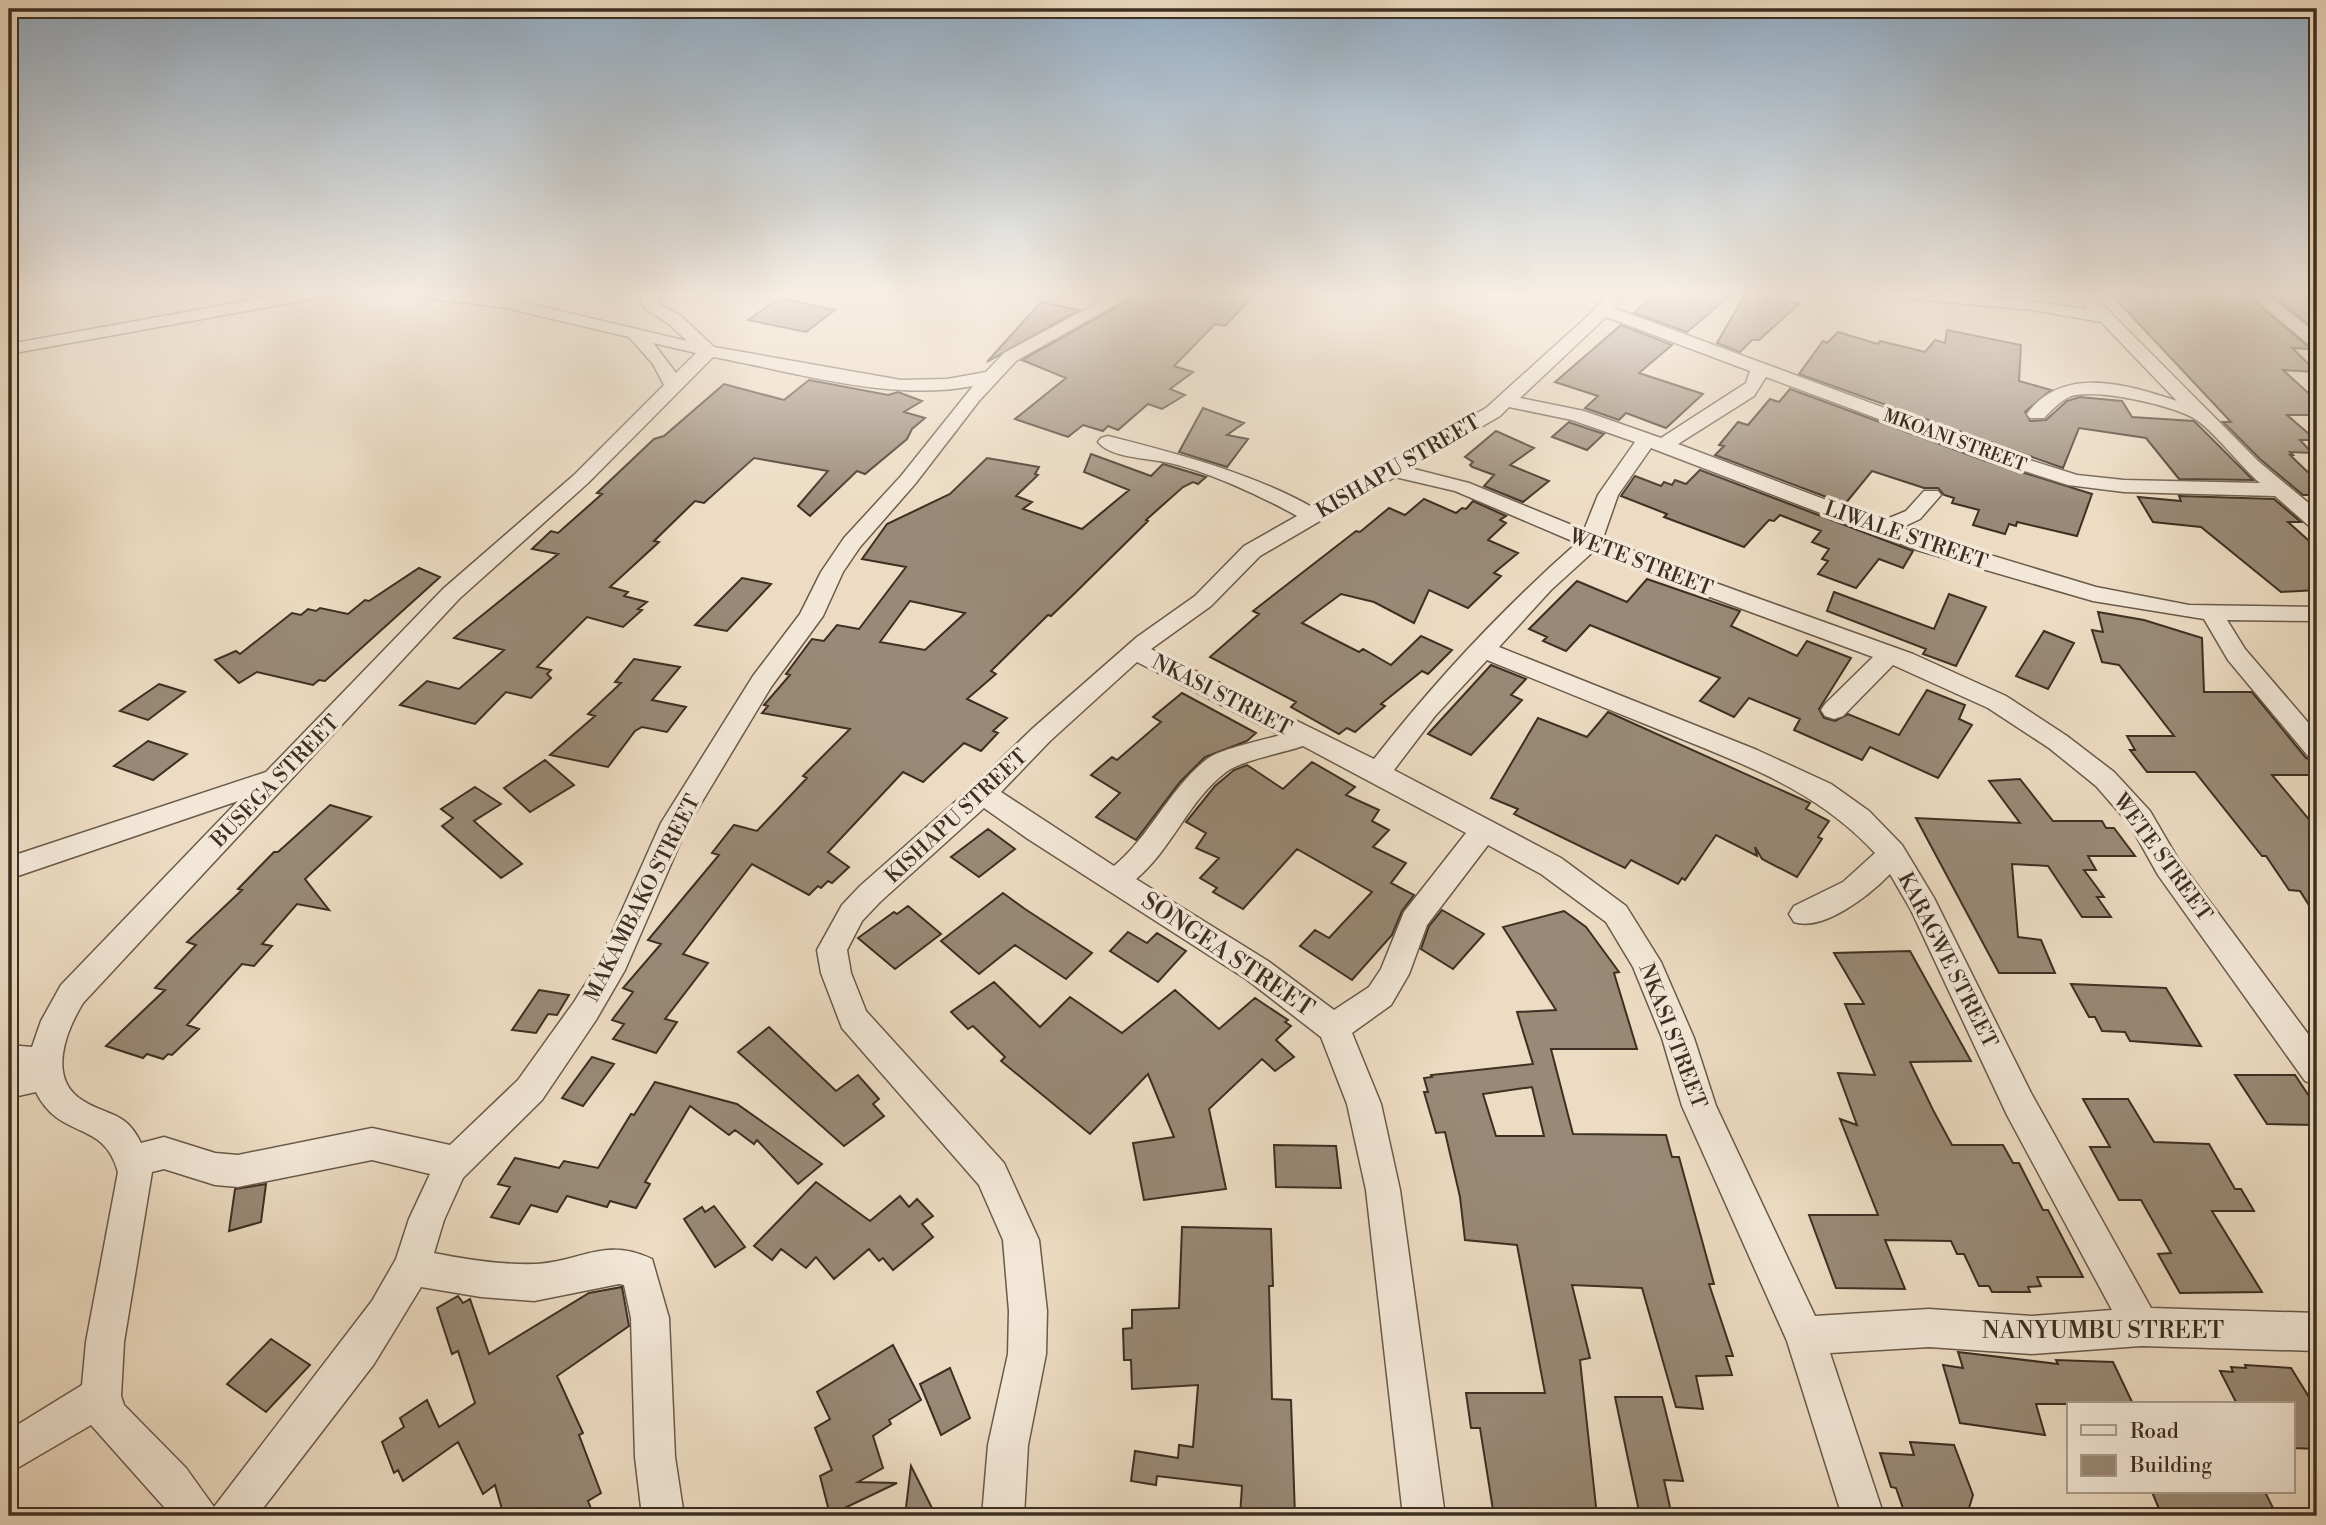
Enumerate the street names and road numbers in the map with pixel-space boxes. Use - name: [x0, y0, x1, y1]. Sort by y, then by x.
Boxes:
- street label: MKOANI STREET: [1880, 404, 2030, 477]
- street label: KISHAPU STREET: [1312, 409, 1485, 524]
- street label: LIWALE STREET: [1821, 496, 1991, 576]
- street label: WETE STREET: [1564, 523, 1716, 602]
- street label: NKASI STREET: [1147, 649, 1296, 742]
- street label: BUSEGA STREET: [205, 710, 346, 854]
- street label: KISHAPU STREET: [880, 744, 1033, 889]
- street label: WETE STREET: [2107, 788, 2217, 927]
- street label: MAKAMBAKO STREET: [579, 790, 707, 1006]
- street label: KARAGWE STREET: [1892, 868, 2003, 1053]
- street label: SONGEA STREET: [1135, 886, 1320, 1024]
- street label: NKASI STREET: [1632, 960, 1712, 1113]
- street label: NANYUMBU STREET: [1982, 1316, 2224, 1346]

